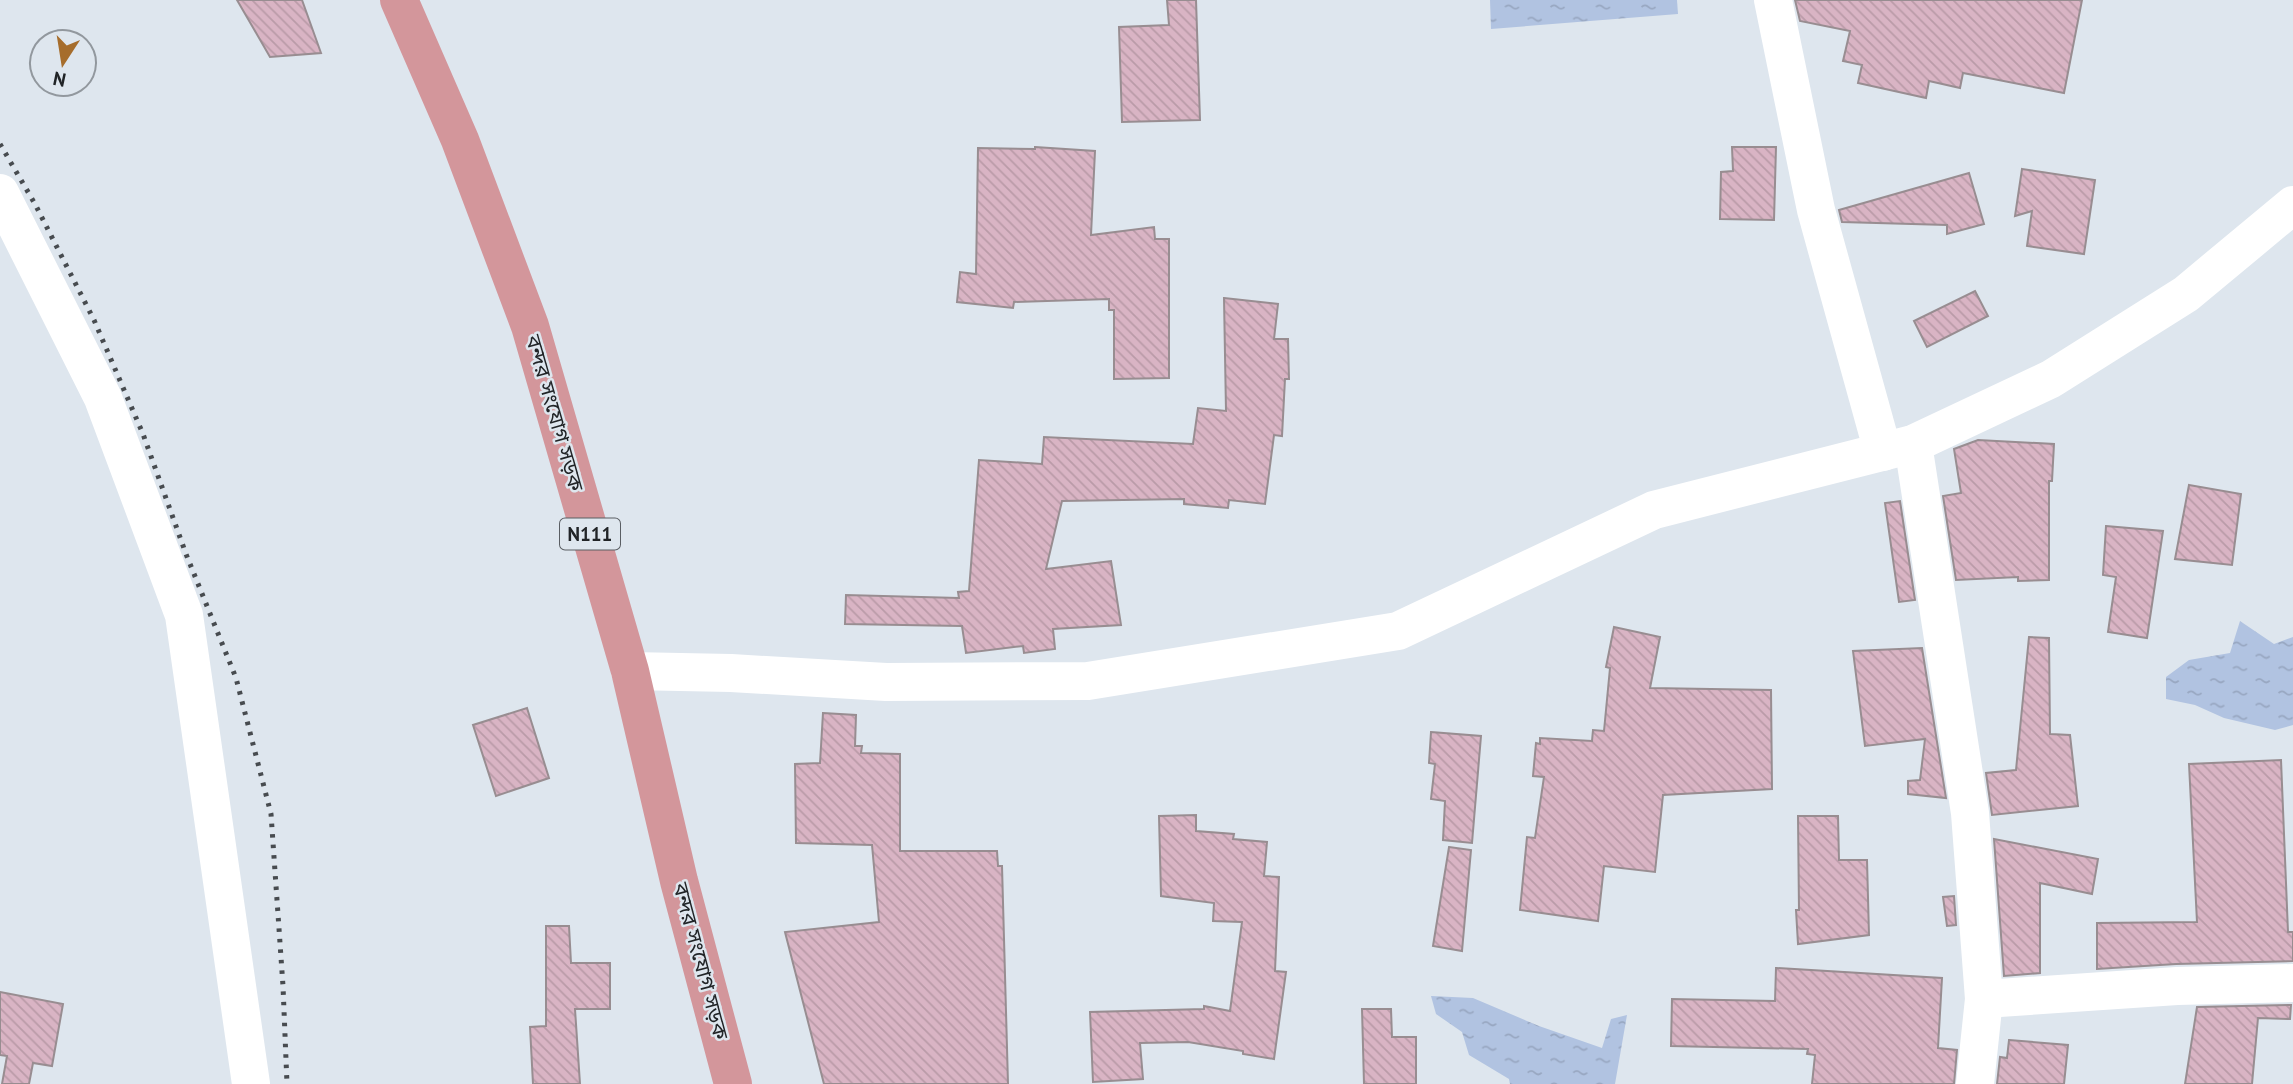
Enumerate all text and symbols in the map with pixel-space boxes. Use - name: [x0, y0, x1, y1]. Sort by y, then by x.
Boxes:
- north arrow: [28, 28, 98, 98]
- text: N: [51, 67, 68, 93]
- street label: বন্দর সংযোগ সড়ক: [520, 331, 590, 495]
- road number: N111: [560, 519, 620, 550]
- street label: বন্দর সংযোগ সড়ক: [667, 879, 735, 1043]

